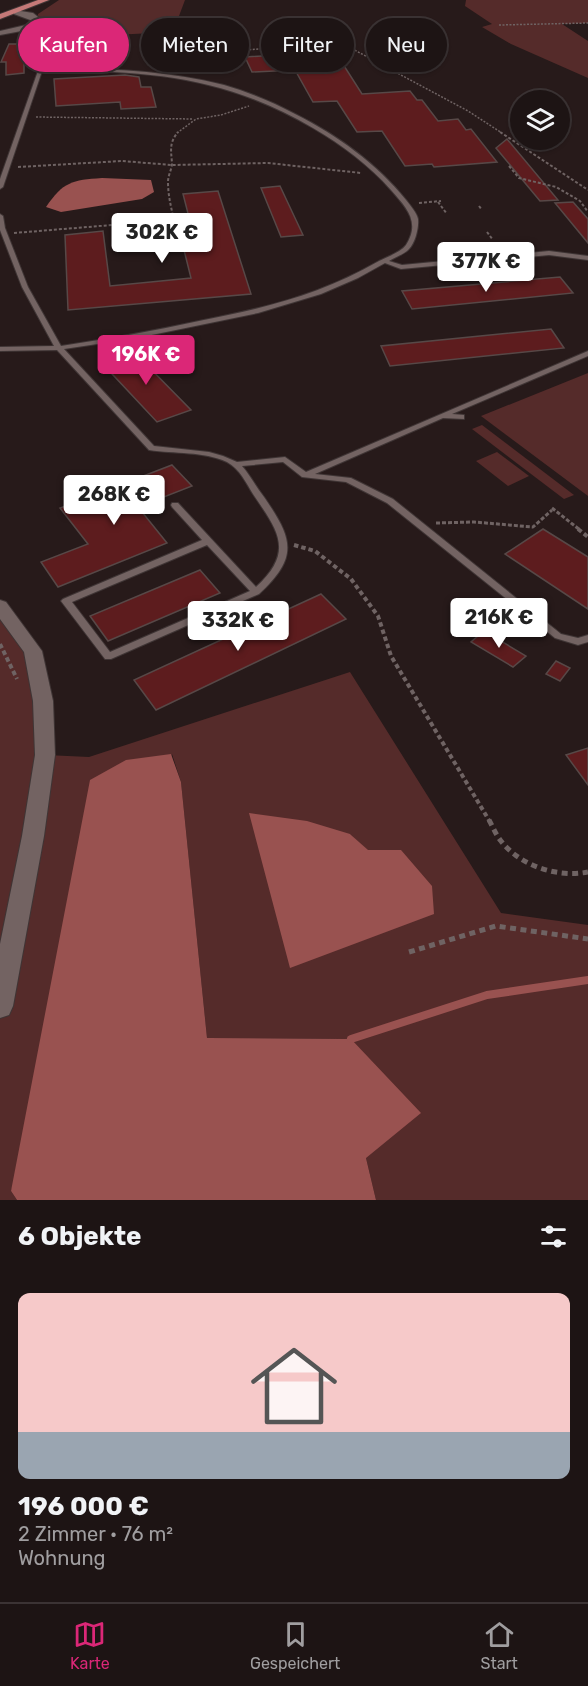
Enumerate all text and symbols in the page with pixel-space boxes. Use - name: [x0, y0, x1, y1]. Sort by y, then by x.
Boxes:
- chip: Kaufen: [18, 18, 129, 72]
- chip: Mieten: [141, 18, 249, 72]
- chip: Filter: [261, 18, 354, 72]
- chip: Neu: [366, 18, 447, 72]
- map controls: [510, 90, 570, 150]
- button: layers: [510, 90, 570, 150]
- pin: 302K €: [113, 213, 211, 264]
- text: 302K €: [126, 220, 198, 244]
- pin: 377K €: [437, 242, 535, 293]
- text: 377K €: [451, 249, 521, 273]
- pin: 196K €: [97, 335, 195, 386]
- text: 196K €: [112, 342, 180, 366]
- pin: 268K €: [65, 475, 163, 526]
- text: 268K €: [78, 482, 150, 506]
- pin: 216K €: [450, 598, 548, 649]
- pin: 332K €: [189, 601, 287, 652]
- text: 216K €: [464, 605, 534, 629]
- text: 332K €: [202, 608, 274, 632]
- icon: filters: [537, 1220, 570, 1253]
- text: 6 Objekte: [18, 1221, 142, 1252]
- icon: home: [240, 1332, 348, 1440]
- text: 196 000 €: [18, 1491, 149, 1522]
- text: 2 Zimmer · 76 m²: [18, 1522, 173, 1546]
- text: Wohnung: [18, 1546, 105, 1570]
- tab: Karte: [70, 1618, 110, 1673]
- tab: Gespeichert: [250, 1618, 340, 1673]
- tab: Start: [480, 1618, 518, 1673]

